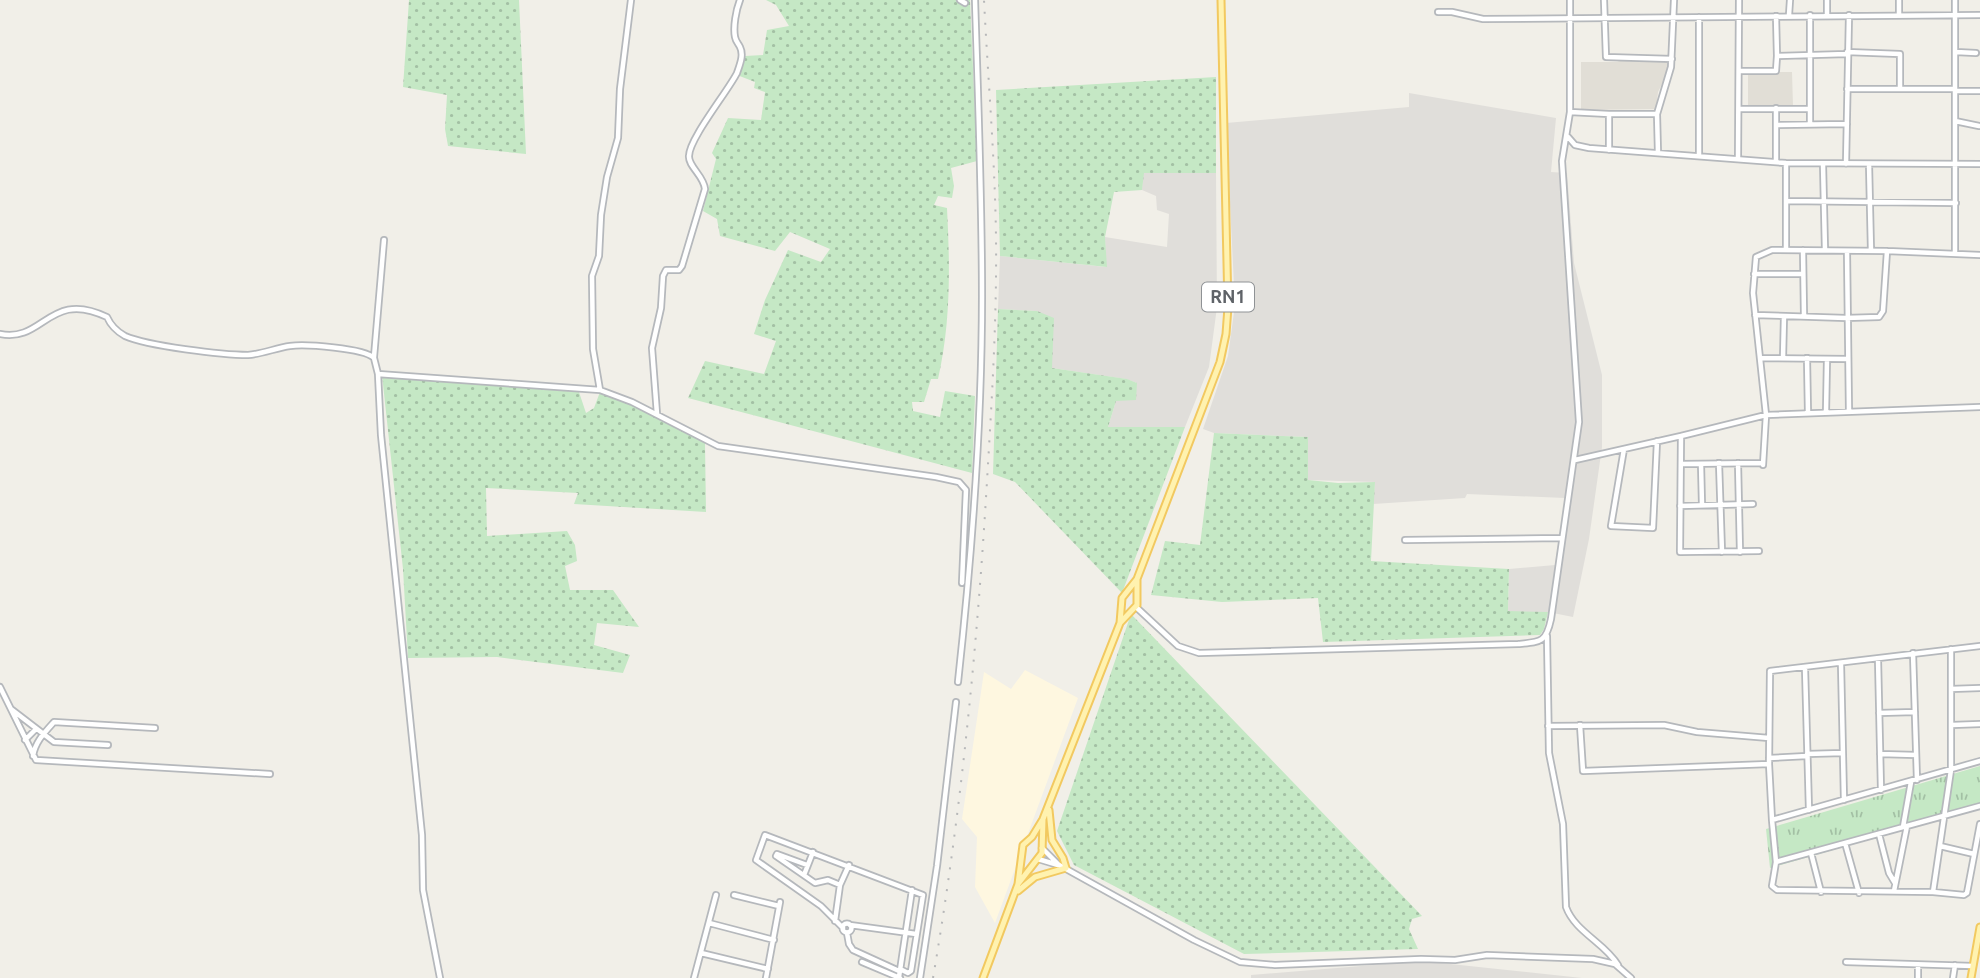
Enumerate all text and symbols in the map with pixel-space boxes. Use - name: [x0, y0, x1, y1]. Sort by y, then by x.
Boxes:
- road number: RN1: [1202, 282, 1254, 312]

